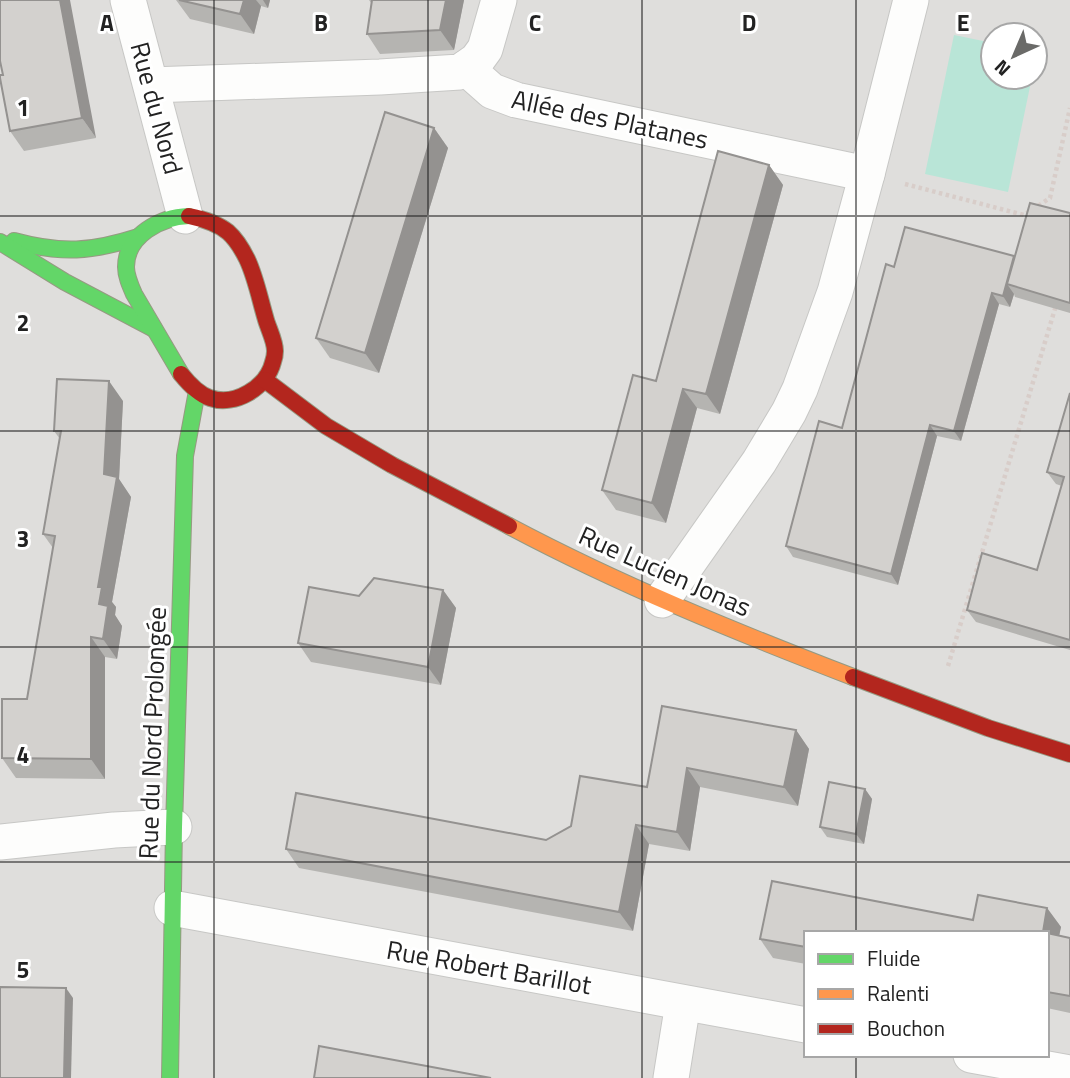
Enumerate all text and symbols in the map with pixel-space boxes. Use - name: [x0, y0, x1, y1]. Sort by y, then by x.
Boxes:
- text: A: [100, 5, 114, 40]
- text: B: [314, 5, 328, 40]
- text: C: [529, 5, 541, 40]
- text: D: [742, 5, 756, 40]
- text: E: [957, 5, 969, 40]
- north arrow: [979, 21, 1049, 91]
- street label: Rue du Nord: [121, 38, 193, 178]
- text: N: [987, 54, 1017, 84]
- street label: Allée des Platanes: [508, 79, 712, 159]
- text: 1: [17, 90, 29, 125]
- text: 2: [17, 305, 29, 340]
- street label: Rue Lucien Jonas: [573, 516, 757, 626]
- text: 3: [17, 521, 29, 556]
- street label: Rue du Nord Prolongée: [128, 606, 176, 860]
- text: 4: [17, 737, 29, 772]
- street label: Rue Robert Barillot: [384, 930, 594, 1004]
- legend: [804, 931, 1049, 1057]
- text: Fluide: [867, 942, 920, 974]
- text: 5: [17, 952, 29, 987]
- text: Ralenti: [867, 977, 929, 1009]
- text: Bouchon: [867, 1012, 945, 1044]

